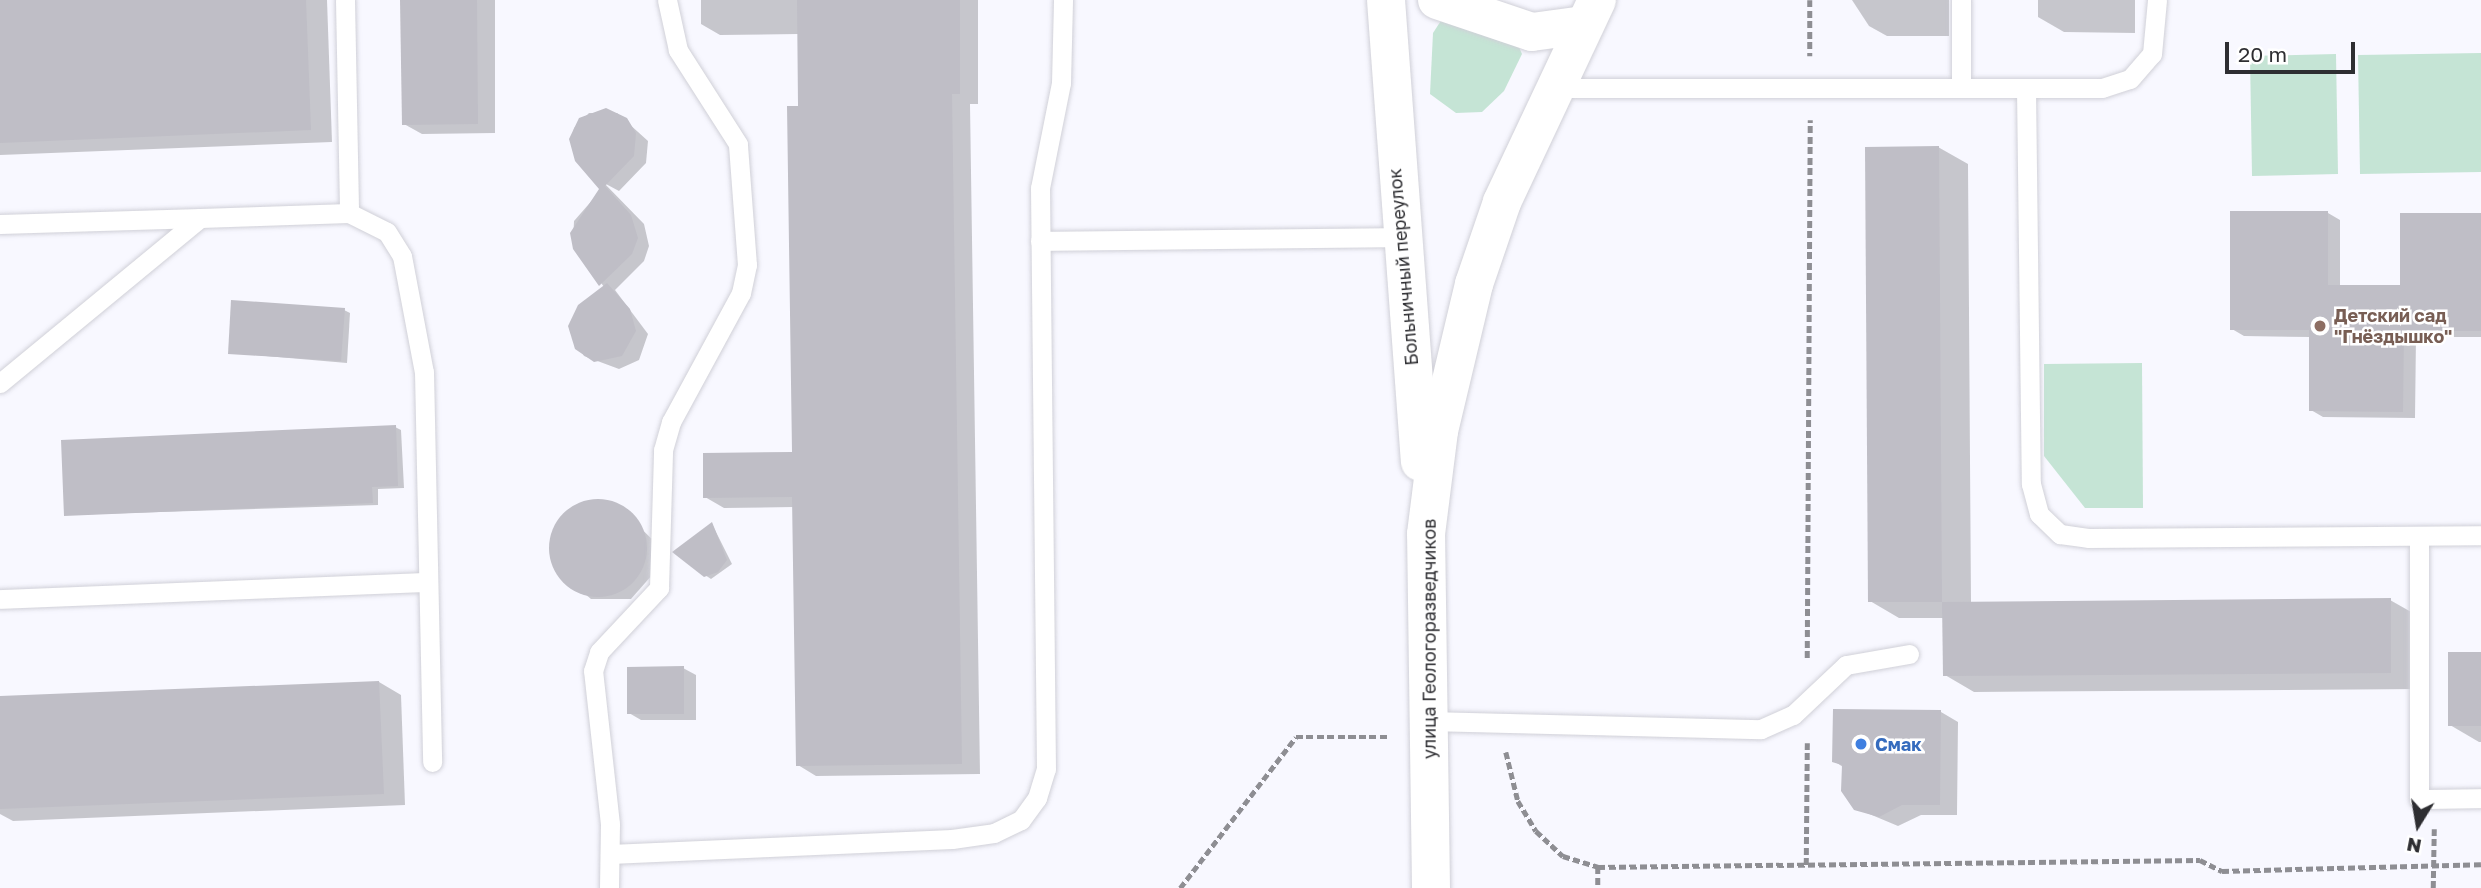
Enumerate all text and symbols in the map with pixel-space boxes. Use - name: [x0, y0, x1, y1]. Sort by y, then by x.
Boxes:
- scale bar: [2229, 28, 2358, 72]
- text: 20 m: [2238, 41, 2287, 67]
- street label: Больничный переулок: [1384, 167, 1422, 367]
- place label: Детский сад "Гнёздышко": [2334, 305, 2452, 348]
- marker: Детский сад "Гнёздышко": [2312, 318, 2328, 334]
- street label: улица Геологоразведчиков: [1418, 519, 1440, 759]
- place label: Смак: [1875, 733, 1922, 755]
- marker: Смак: [1853, 736, 1869, 752]
- north arrow: [2383, 790, 2453, 860]
- text: N: [2405, 833, 2423, 859]

